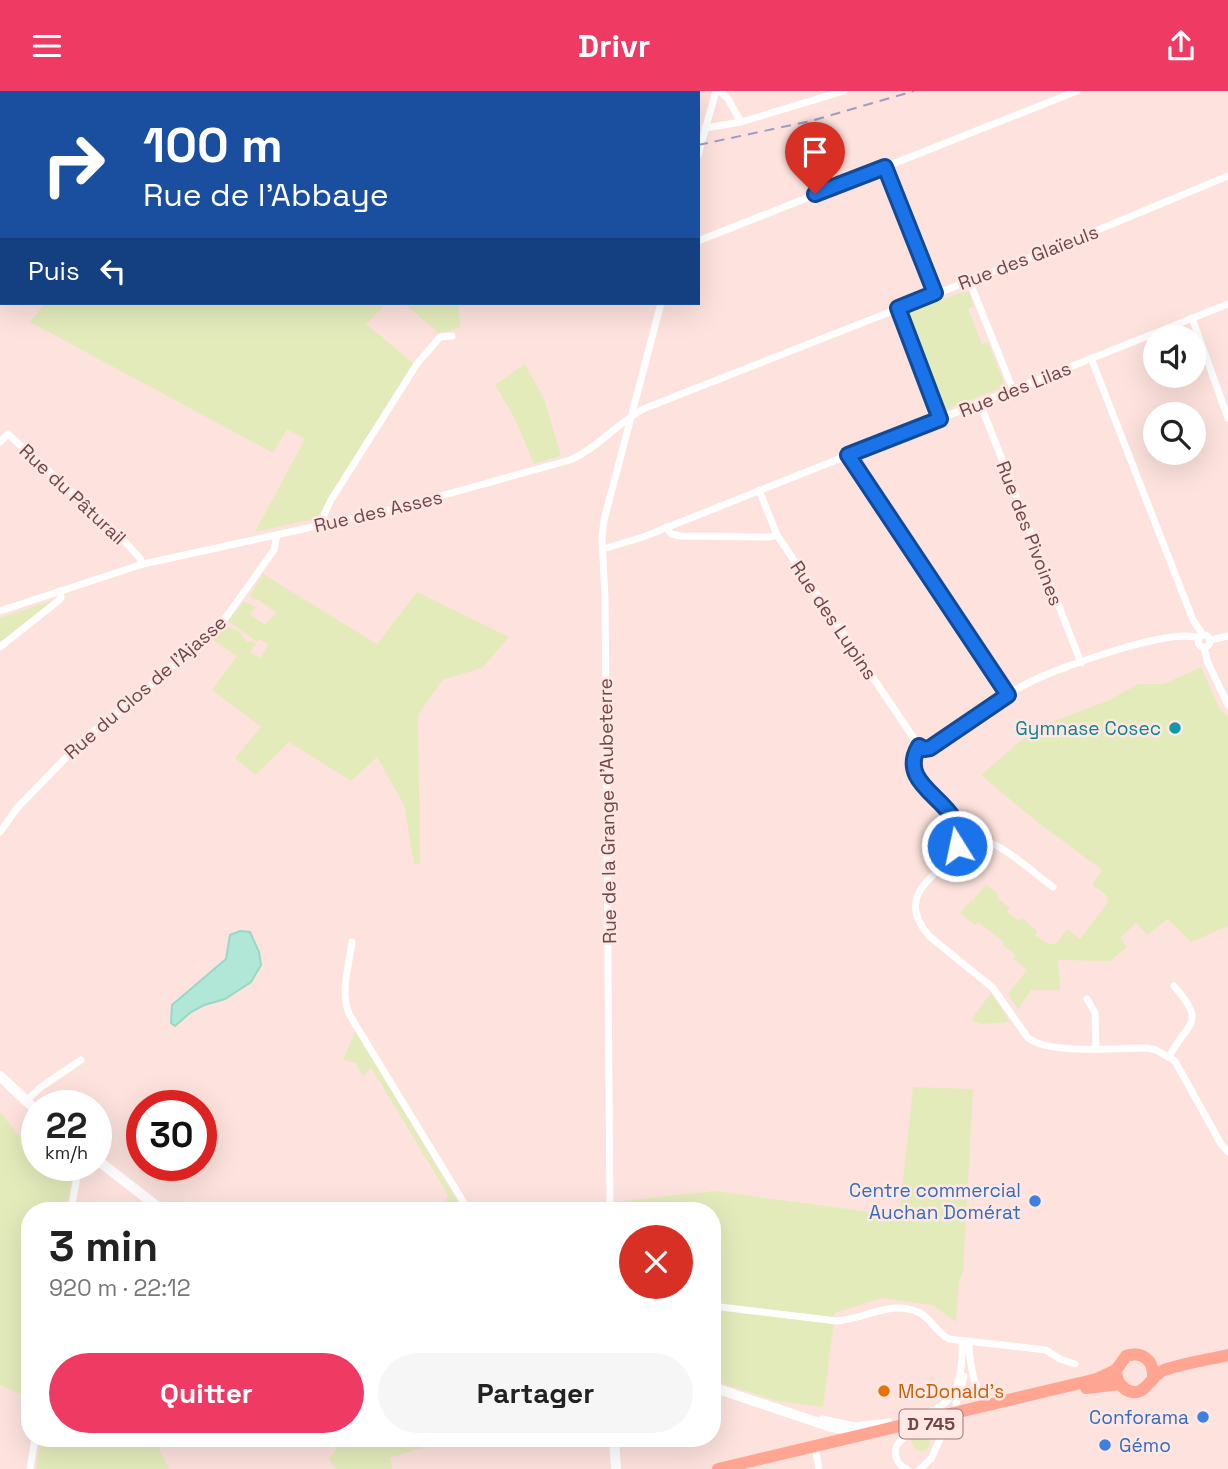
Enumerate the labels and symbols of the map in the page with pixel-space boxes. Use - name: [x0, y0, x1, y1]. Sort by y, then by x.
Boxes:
- pin: [785, 122, 845, 194]
- street label: Rue des Glaïeuls: [954, 219, 1102, 296]
- street label: Rue des Lilas: [955, 356, 1075, 423]
- street label: Rue du Pâturail: [14, 438, 131, 550]
- street label: Rue des Pivoines: [990, 457, 1069, 609]
- street label: Rue des Asses: [311, 485, 445, 538]
- street label: Rue des Lupins: [784, 556, 883, 685]
- street label: Rue du Clos de l'Ajasse: [59, 610, 232, 765]
- street label: Rue de la Grange d'Aubeterre: [593, 678, 622, 944]
- place label: Gymnase Cosec: [1015, 716, 1161, 741]
- marker: Gymnase Cosec: [1167, 720, 1183, 736]
- position arrow: [920, 809, 994, 883]
- speed limit sign: 30: [126, 1090, 217, 1181]
- place label: Centre commercial Auchan Domérat: [849, 1178, 1021, 1225]
- marker: Centre commercial Auchan Domérat: [1027, 1193, 1043, 1209]
- place label: McDonald's: [898, 1379, 1004, 1404]
- marker: McDonald's: [876, 1383, 892, 1399]
- place label: Conforama: [1089, 1405, 1189, 1430]
- road number: D 745: [900, 1409, 962, 1439]
- marker: Conforama: [1195, 1409, 1211, 1425]
- place label: Gémo: [1119, 1433, 1171, 1458]
- marker: Gémo: [1097, 1437, 1113, 1453]

